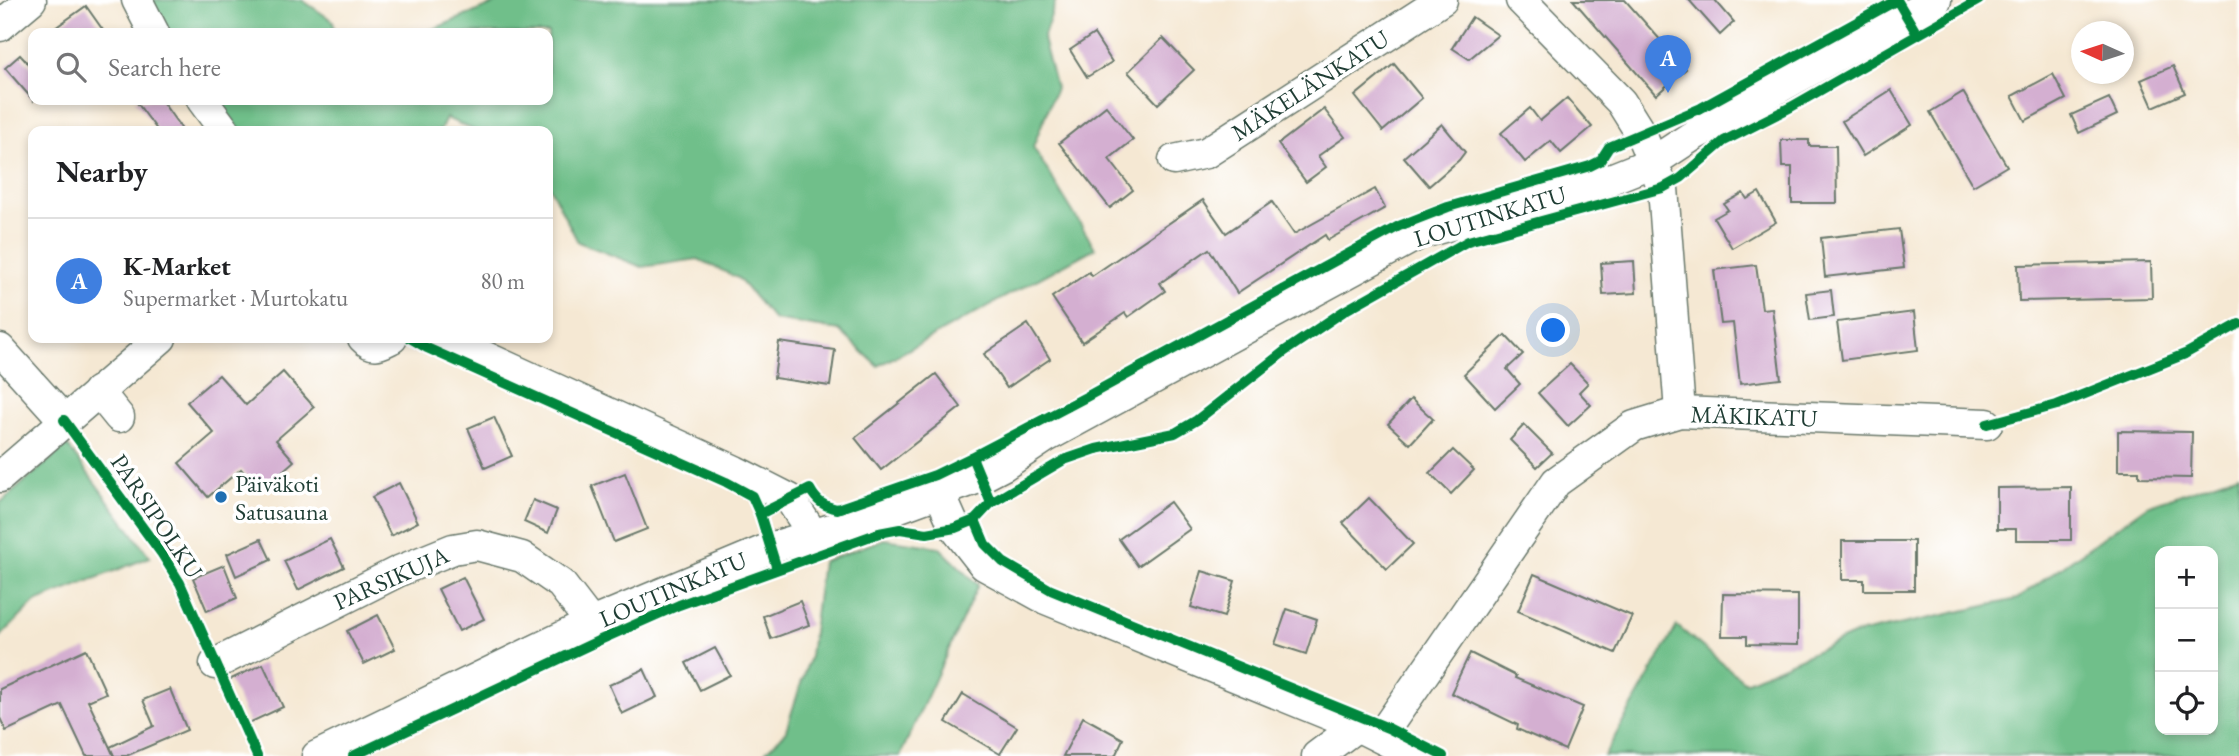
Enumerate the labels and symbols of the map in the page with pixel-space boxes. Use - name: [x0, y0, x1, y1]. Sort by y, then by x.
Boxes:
- north arrow: [2071, 21, 2134, 84]
- street label: MÄKELÄNKATU: [1225, 22, 1395, 148]
- pin: A: [1645, 35, 1691, 93]
- street label: LOUTINKATU: [1410, 178, 1570, 254]
- your location: [1536, 313, 1570, 347]
- street label: MÄKIKATU: [1690, 398, 1818, 434]
- street label: PARSIPOLKU: [104, 448, 210, 584]
- place label: Päiväkoti Satusauna: [235, 468, 329, 527]
- marker: Päiväkoti Satusauna: [213, 489, 229, 505]
- street label: PARSIKUJA: [329, 539, 454, 617]
- street label: LOUTINKATU: [594, 544, 752, 634]

